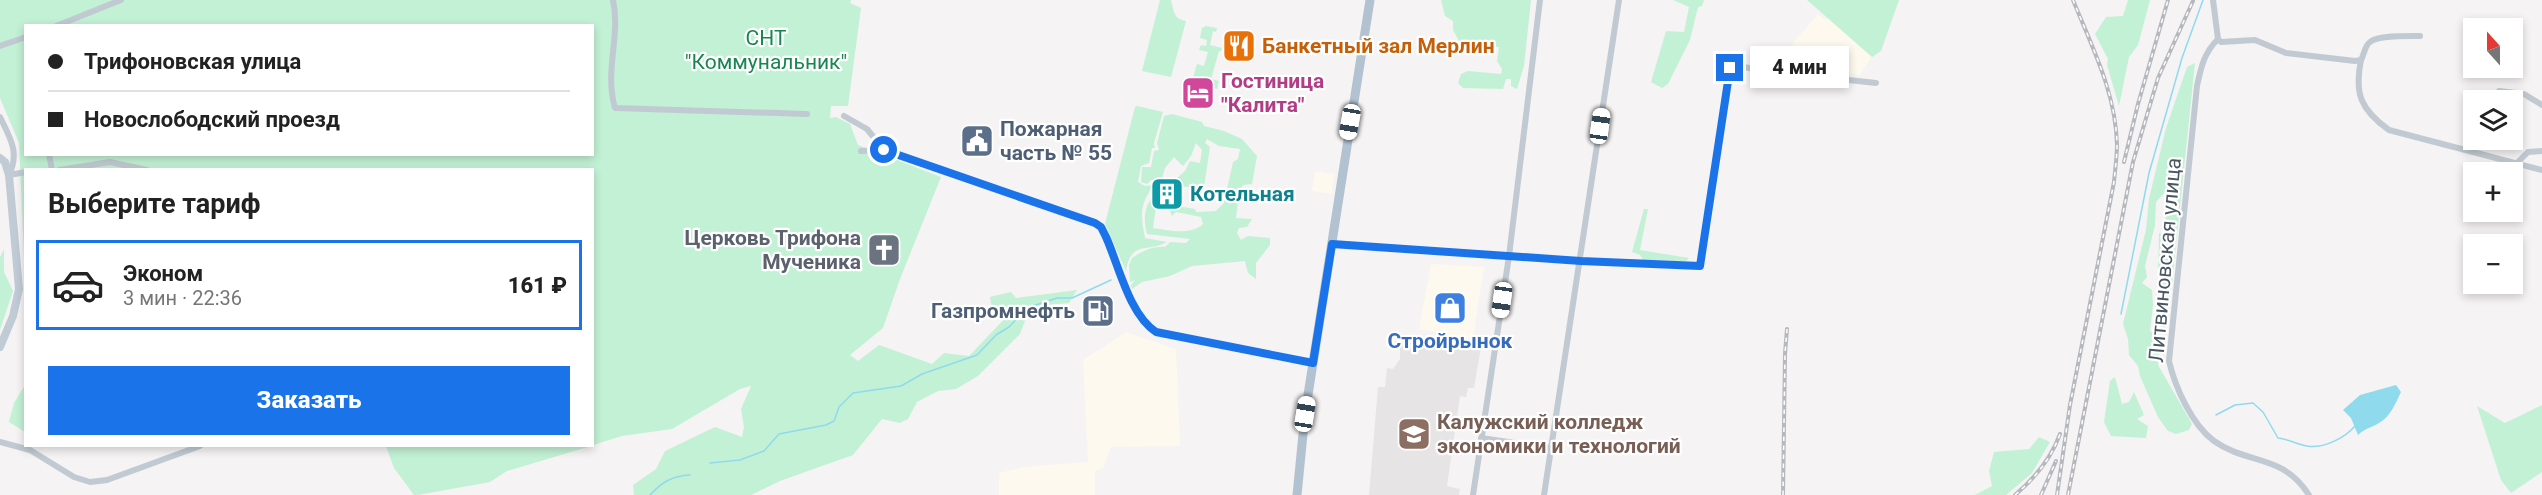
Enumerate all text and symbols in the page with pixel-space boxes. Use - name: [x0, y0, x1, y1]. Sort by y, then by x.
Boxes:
- north arrow: [2463, 18, 2523, 78]
- map controls: [2463, 18, 2523, 294]
- park label: СНТ "Коммунальник": [685, 26, 847, 74]
- restaurant icon: Банкетный зал Мерлин: [1221, 28, 1257, 64]
- place label: Банкетный зал Мерлин: [1262, 34, 1495, 58]
- callout: 4 мин: [1751, 47, 1850, 89]
- text: Трифоновская улица: [84, 49, 301, 74]
- route end: [1716, 54, 1743, 81]
- text: 4 мин: [1772, 55, 1827, 79]
- place label: Гостиница "Калита": [1221, 69, 1324, 117]
- hotel icon: Гостиница "Калита": [1180, 75, 1216, 111]
- button: layers: [2463, 90, 2523, 150]
- car: [1338, 103, 1362, 141]
- text: Новослободский проезд: [84, 107, 340, 132]
- car: [1589, 107, 1611, 145]
- place label: Пожарная часть № 55: [1000, 117, 1112, 165]
- public building icon: Пожарная часть № 55: [959, 123, 995, 159]
- route start: [870, 136, 897, 163]
- street label: Литвиновская улица: [2144, 157, 2186, 363]
- button: +: [2463, 162, 2523, 222]
- building icon: Котельная: [1149, 176, 1185, 212]
- place label: Котельная: [1190, 182, 1295, 206]
- text: Выберите тариф: [48, 188, 260, 220]
- place label: Церковь Трифона Мученика: [684, 226, 861, 274]
- church icon: Церковь Трифона Мученика: [866, 232, 902, 268]
- button: −: [2463, 234, 2523, 294]
- icon: car: [51, 258, 105, 312]
- text: Эконом: [123, 261, 203, 286]
- text: 161 ₽: [508, 273, 567, 298]
- car: [1491, 281, 1513, 319]
- text: 3 мин · 22:36: [123, 286, 242, 310]
- shop icon: Стройрынок: [1432, 290, 1468, 326]
- fuel station icon: Газпромнефть: [1080, 293, 1116, 329]
- place label: Газпромнефть: [931, 299, 1075, 323]
- place label: Стройрынок: [1388, 329, 1513, 353]
- button: Заказать: [48, 366, 570, 435]
- car: [1293, 395, 1317, 433]
- place label: Калужский колледж экономики и технологий: [1437, 410, 1681, 458]
- school or university icon: Калужский колледж экономики и технологий: [1396, 416, 1432, 452]

